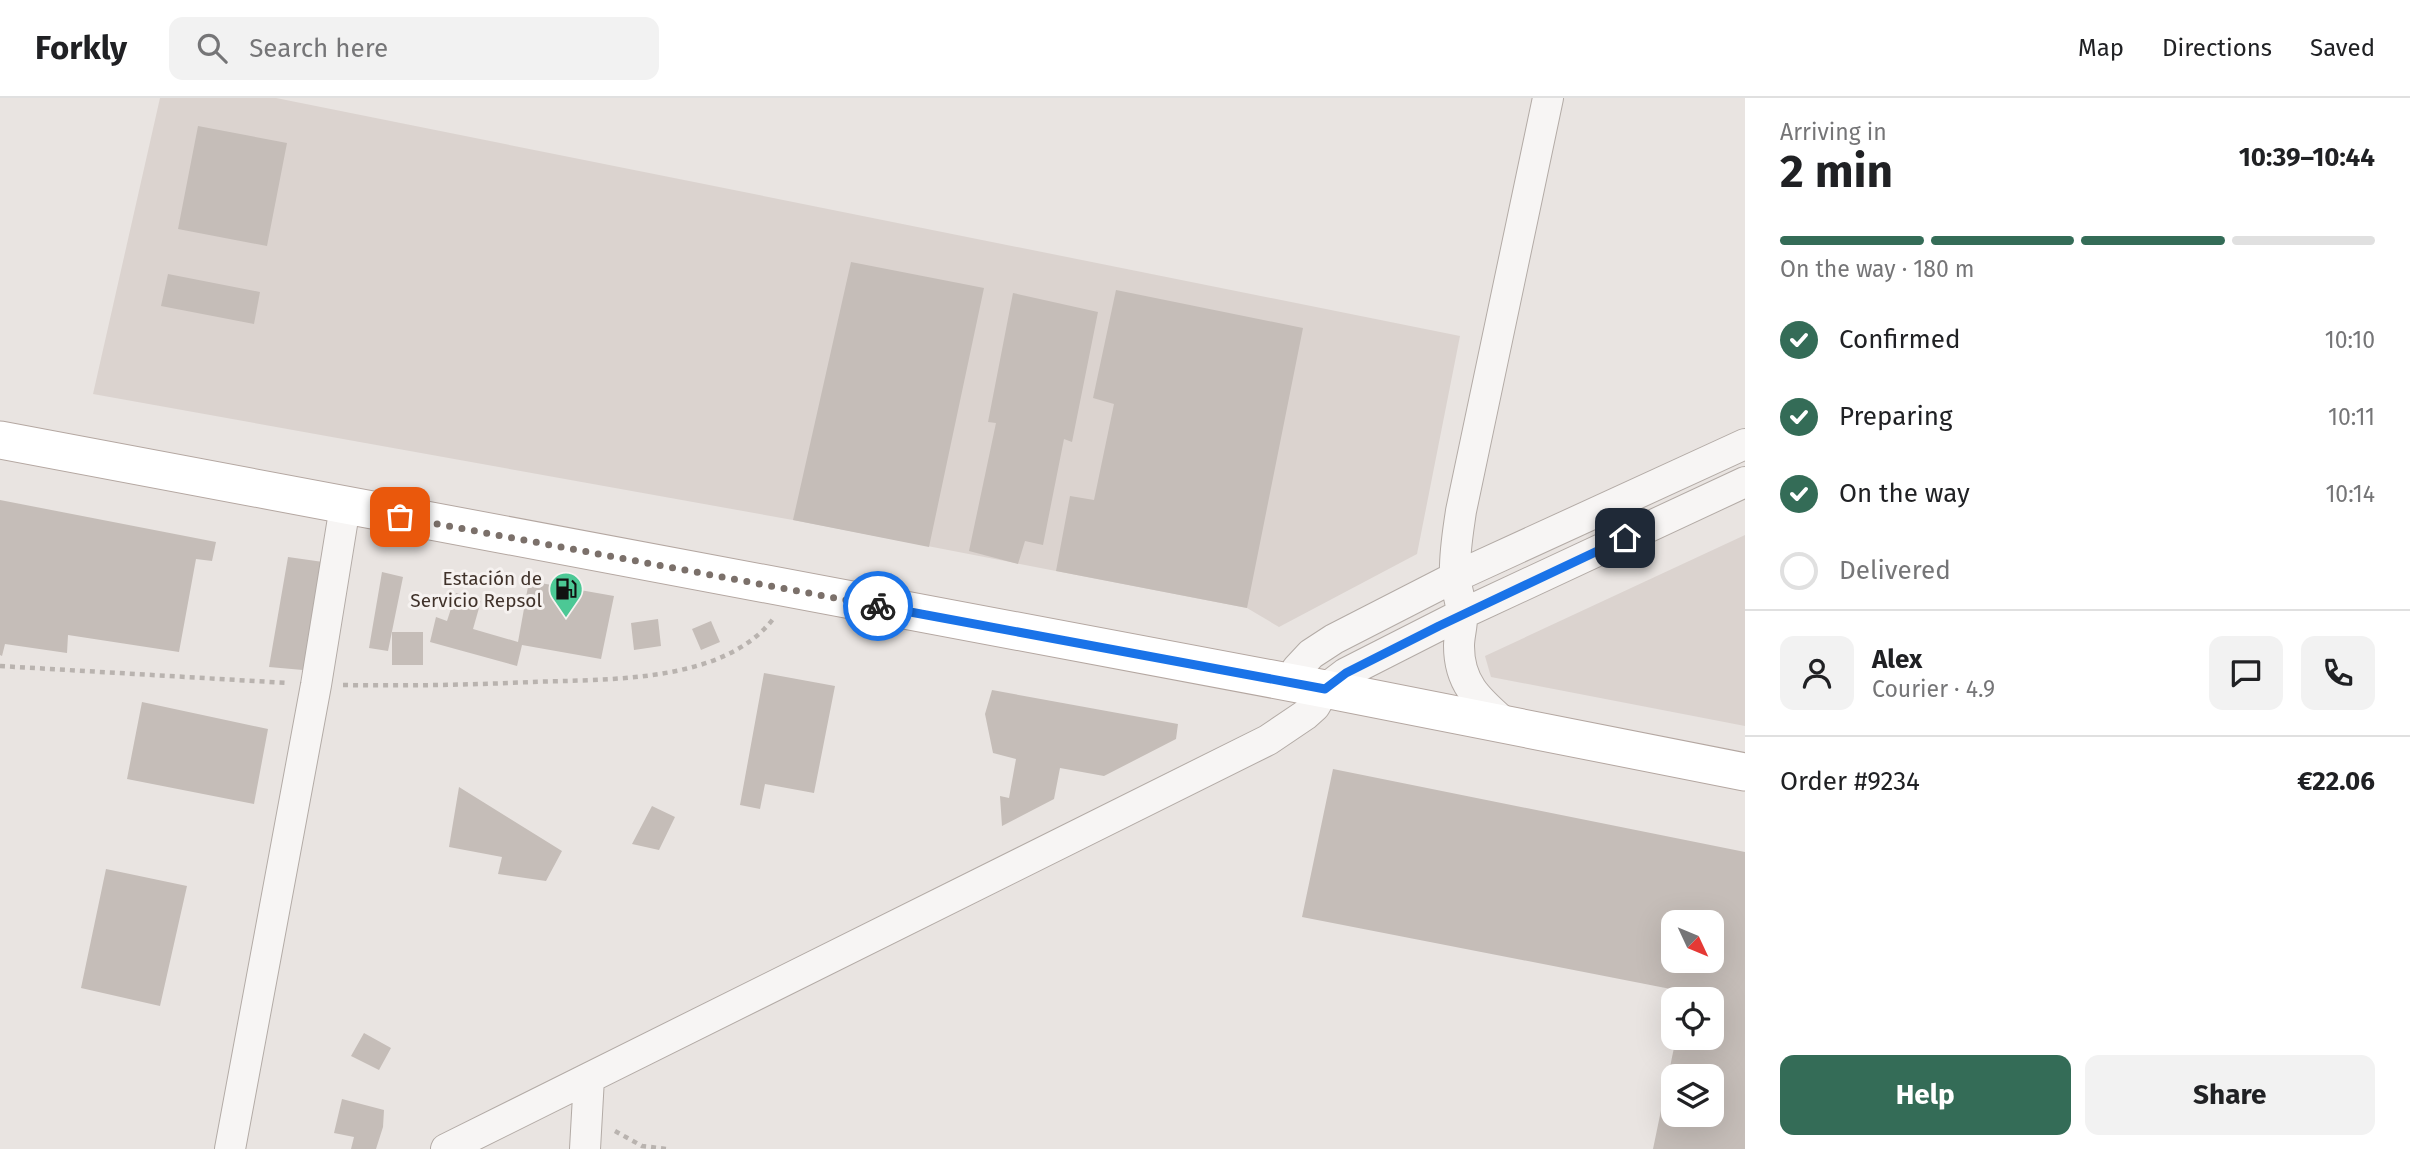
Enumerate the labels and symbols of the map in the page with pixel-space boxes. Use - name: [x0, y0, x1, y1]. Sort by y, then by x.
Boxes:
- pin: [370, 487, 430, 547]
- pin: [1595, 508, 1655, 568]
- place label: Estación de Servicio Repsol: [410, 567, 542, 612]
- fuel station icon: Estación de Servicio Repsol: [547, 570, 585, 619]
- courier: [843, 571, 913, 641]
- north arrow: [1661, 910, 1724, 973]

